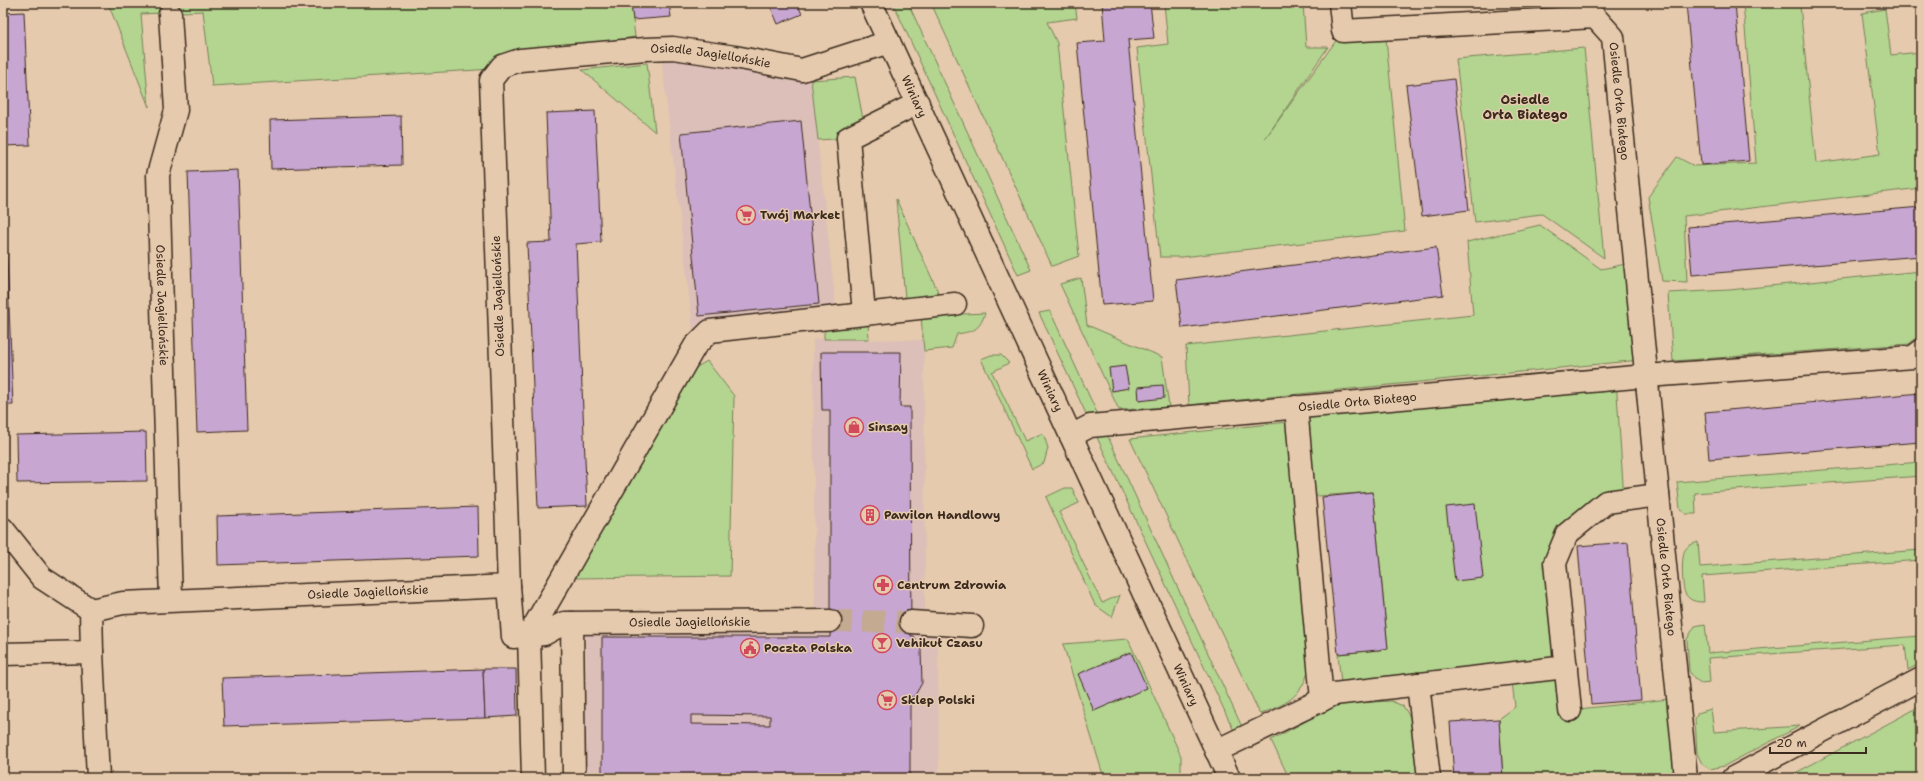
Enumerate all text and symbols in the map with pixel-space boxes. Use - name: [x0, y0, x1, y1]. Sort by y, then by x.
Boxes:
- street label: Osiedle Jagiellońskie: [650, 40, 772, 72]
- street label: Osiedle Orła Białego: [1606, 41, 1633, 161]
- street label: Winiary: [898, 73, 931, 120]
- district label: Osiedle Orła Białego: [1482, 91, 1568, 123]
- supermarket icon: Twój Market: [735, 204, 757, 226]
- place label: Twój Market: [760, 207, 840, 223]
- street label: Osiedle Jagiellońskie: [488, 235, 508, 357]
- street label: Osiedle Jagiellońskie: [152, 244, 172, 366]
- street label: Winiary: [1033, 367, 1067, 414]
- street label: Osiedle Orła Białego: [1298, 389, 1417, 415]
- shop icon: Sinsay: [843, 416, 865, 438]
- place label: Sinsay: [868, 419, 908, 435]
- building icon: Pawilon Handlowy: [859, 504, 881, 526]
- place label: Pawilon Handlowy: [884, 507, 1000, 523]
- street label: Osiedle Orła Białego: [1652, 517, 1680, 637]
- pharmacy icon: Centrum Zdrowia: [872, 574, 894, 596]
- place label: Centrum Zdrowia: [897, 577, 1007, 593]
- street label: Osiedle Jagiellońskie: [307, 582, 429, 603]
- street label: Osiedle Jagiellońskie: [629, 614, 751, 631]
- bar icon: Vehikuł Czasu: [871, 632, 893, 654]
- place label: Vehikuł Czasu: [896, 635, 983, 651]
- public building icon: Poczta Polska: [739, 637, 761, 659]
- place label: Poczta Polska: [764, 640, 853, 656]
- street label: Winiary: [1169, 661, 1203, 709]
- supermarket icon: Sklep Polski: [876, 689, 898, 711]
- place label: Sklep Polski: [901, 692, 975, 708]
- scale bar: [1770, 729, 1866, 755]
- text: 20 m: [1776, 735, 1807, 751]

